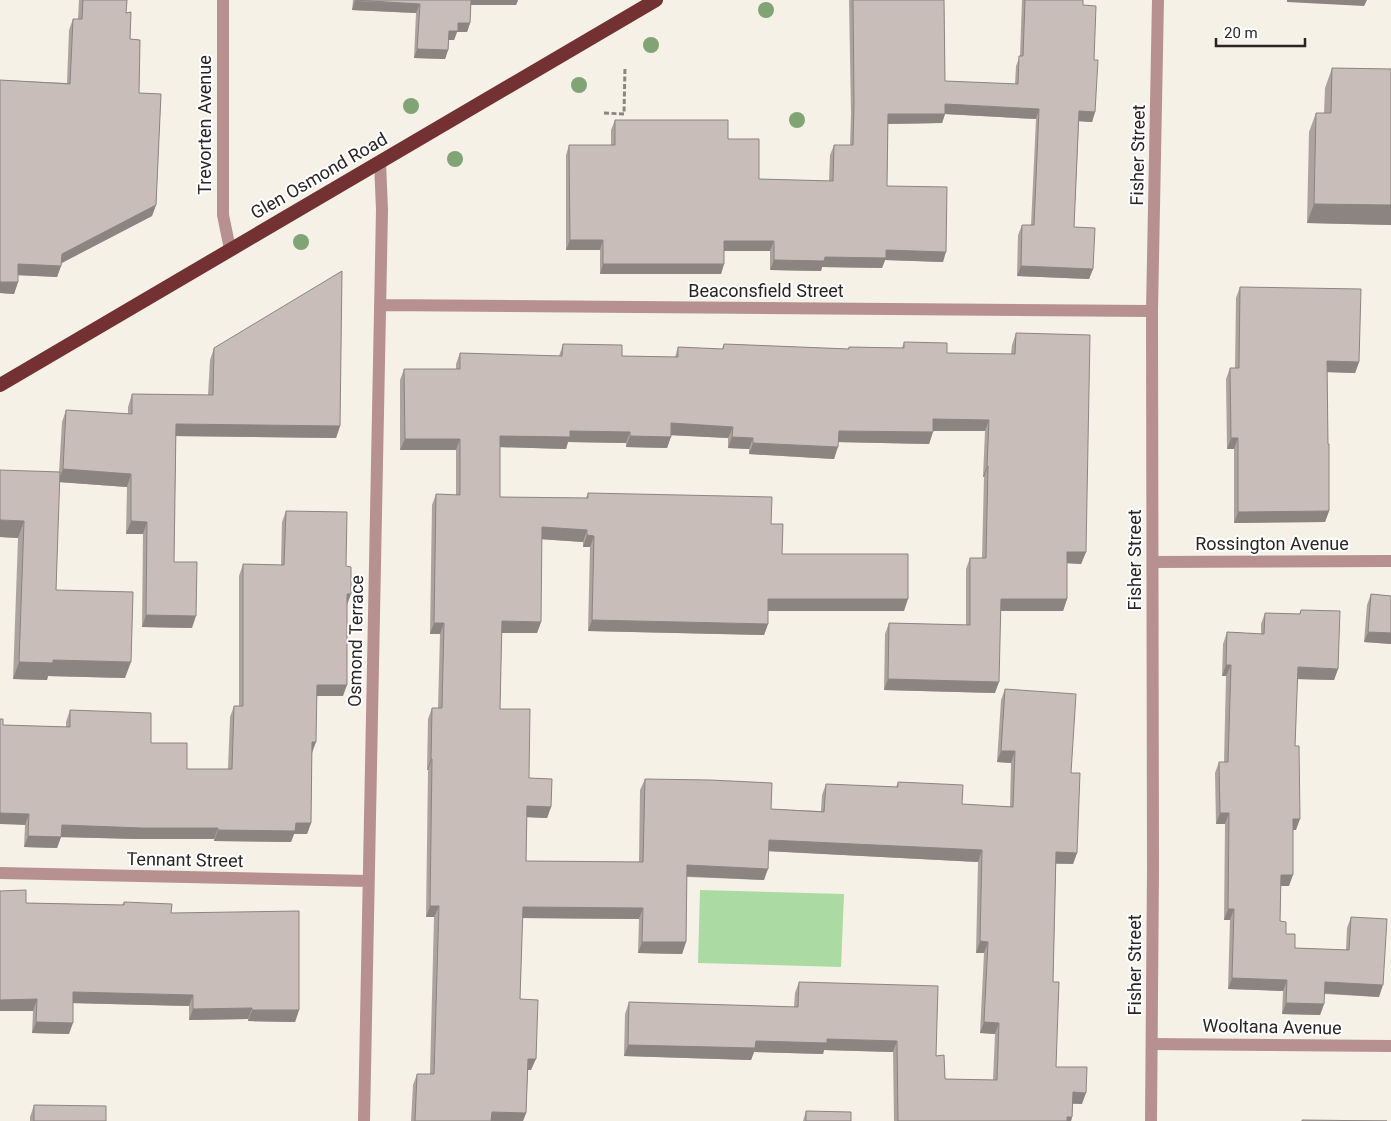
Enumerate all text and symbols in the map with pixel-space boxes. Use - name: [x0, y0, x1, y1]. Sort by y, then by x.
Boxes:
- scale bar: [1216, 15, 1305, 47]
- text: 20 m: [1224, 24, 1258, 42]
- street label: Trevorten Avenue: [194, 55, 215, 195]
- street label: Fisher Street: [1126, 104, 1149, 206]
- street label: Glen Osmond Road: [247, 128, 391, 223]
- street label: Beaconsfield Street: [688, 280, 844, 301]
- street label: Fisher Street: [1124, 509, 1145, 611]
- street label: Rossington Avenue: [1195, 533, 1349, 554]
- street label: Osmond Terrace: [344, 575, 367, 707]
- street label: Tennant Street: [126, 848, 244, 871]
- street label: Fisher Street: [1124, 914, 1145, 1016]
- street label: Wooltana Avenue: [1202, 1015, 1342, 1038]

